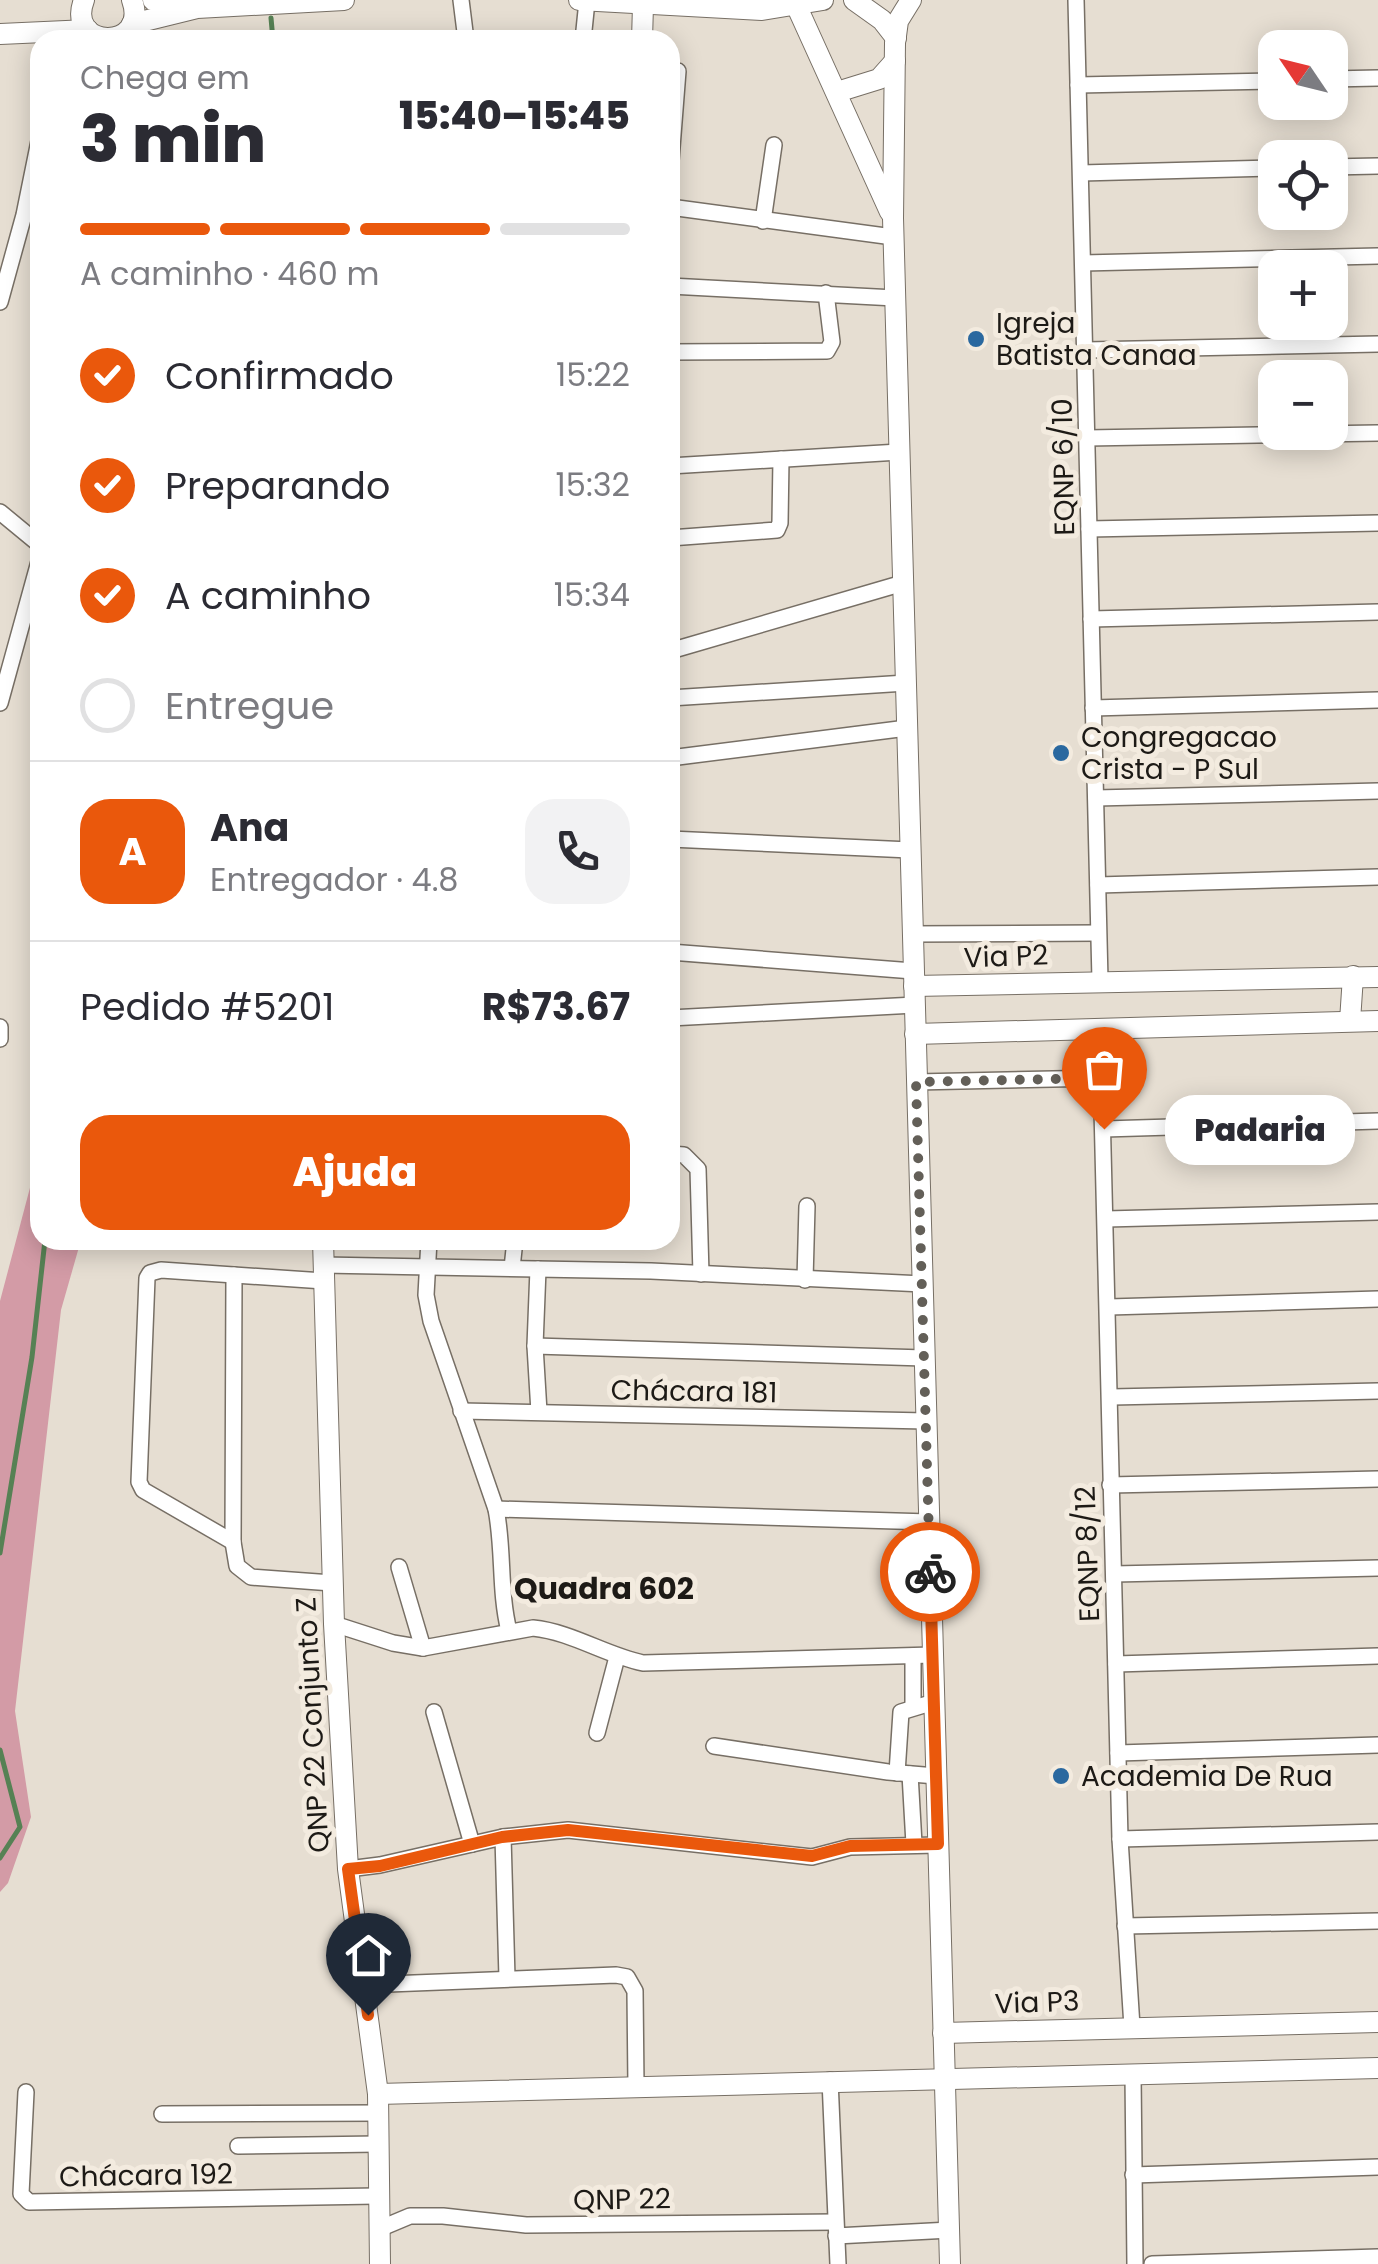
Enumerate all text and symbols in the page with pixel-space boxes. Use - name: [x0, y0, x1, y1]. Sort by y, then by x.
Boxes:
- north arrow: [1258, 30, 1348, 120]
- map controls: [1258, 30, 1348, 450]
- text: Chega em: [80, 55, 250, 100]
- text: 15:40–15:45: [399, 89, 630, 142]
- text: 3 min: [80, 94, 266, 185]
- button: locate: [1258, 140, 1348, 230]
- button: +: [1258, 250, 1348, 340]
- text: A caminho · 460 m: [80, 251, 379, 296]
- place label: Igreja Batista Canaa: [996, 304, 1197, 375]
- marker: Igreja Batista Canaa: [965, 328, 987, 350]
- icon: check: [80, 348, 135, 403]
- text: Confirmado: [165, 349, 394, 402]
- text: 15:22: [556, 352, 630, 397]
- button: −: [1258, 360, 1348, 450]
- street label: EQNP 6/10: [1043, 398, 1084, 536]
- icon: check: [80, 458, 135, 513]
- text: Preparando: [165, 459, 390, 512]
- text: 15:32: [556, 462, 630, 507]
- icon: check: [80, 568, 135, 623]
- text: A caminho: [165, 569, 371, 622]
- text: 15:34: [554, 572, 630, 617]
- text: Entregue: [165, 679, 334, 732]
- place label: Congregacao Crista - P Sul: [1081, 718, 1277, 789]
- marker: Congregacao Crista - P Sul: [1050, 742, 1072, 764]
- button: phone: [525, 799, 630, 904]
- text: Ana: [210, 801, 289, 854]
- text: A: [118, 825, 147, 878]
- text: Entregador · 4.8: [210, 857, 459, 902]
- street label: Via P2: [963, 936, 1049, 977]
- text: Pedido #5201: [80, 980, 334, 1033]
- text: R$73.67: [482, 980, 630, 1033]
- pin: [1062, 1027, 1147, 1130]
- icon: bag: [1077, 1042, 1132, 1097]
- callout: Padaria: [1164, 1094, 1354, 1164]
- text: Padaria: [1194, 1107, 1326, 1152]
- button: Ajuda: [80, 1115, 630, 1230]
- street label: Chácara 181: [610, 1371, 778, 1412]
- street label: EQNP 8/12: [1066, 1485, 1109, 1623]
- courier: [880, 1522, 980, 1622]
- icon: bike: [903, 1545, 958, 1600]
- district label: Quadra 602: [514, 1567, 694, 1610]
- street label: QNP 22 Conjunto Z: [286, 1596, 339, 1854]
- place label: Academia De Rua: [1081, 1757, 1333, 1796]
- marker: Academia De Rua: [1050, 1765, 1072, 1787]
- pin: [326, 1913, 411, 2016]
- icon: home: [341, 1928, 396, 1983]
- street label: Via P3: [994, 1982, 1080, 2023]
- street label: Chácara 192: [59, 2154, 233, 2197]
- street label: QNP 22: [573, 2179, 671, 2220]

